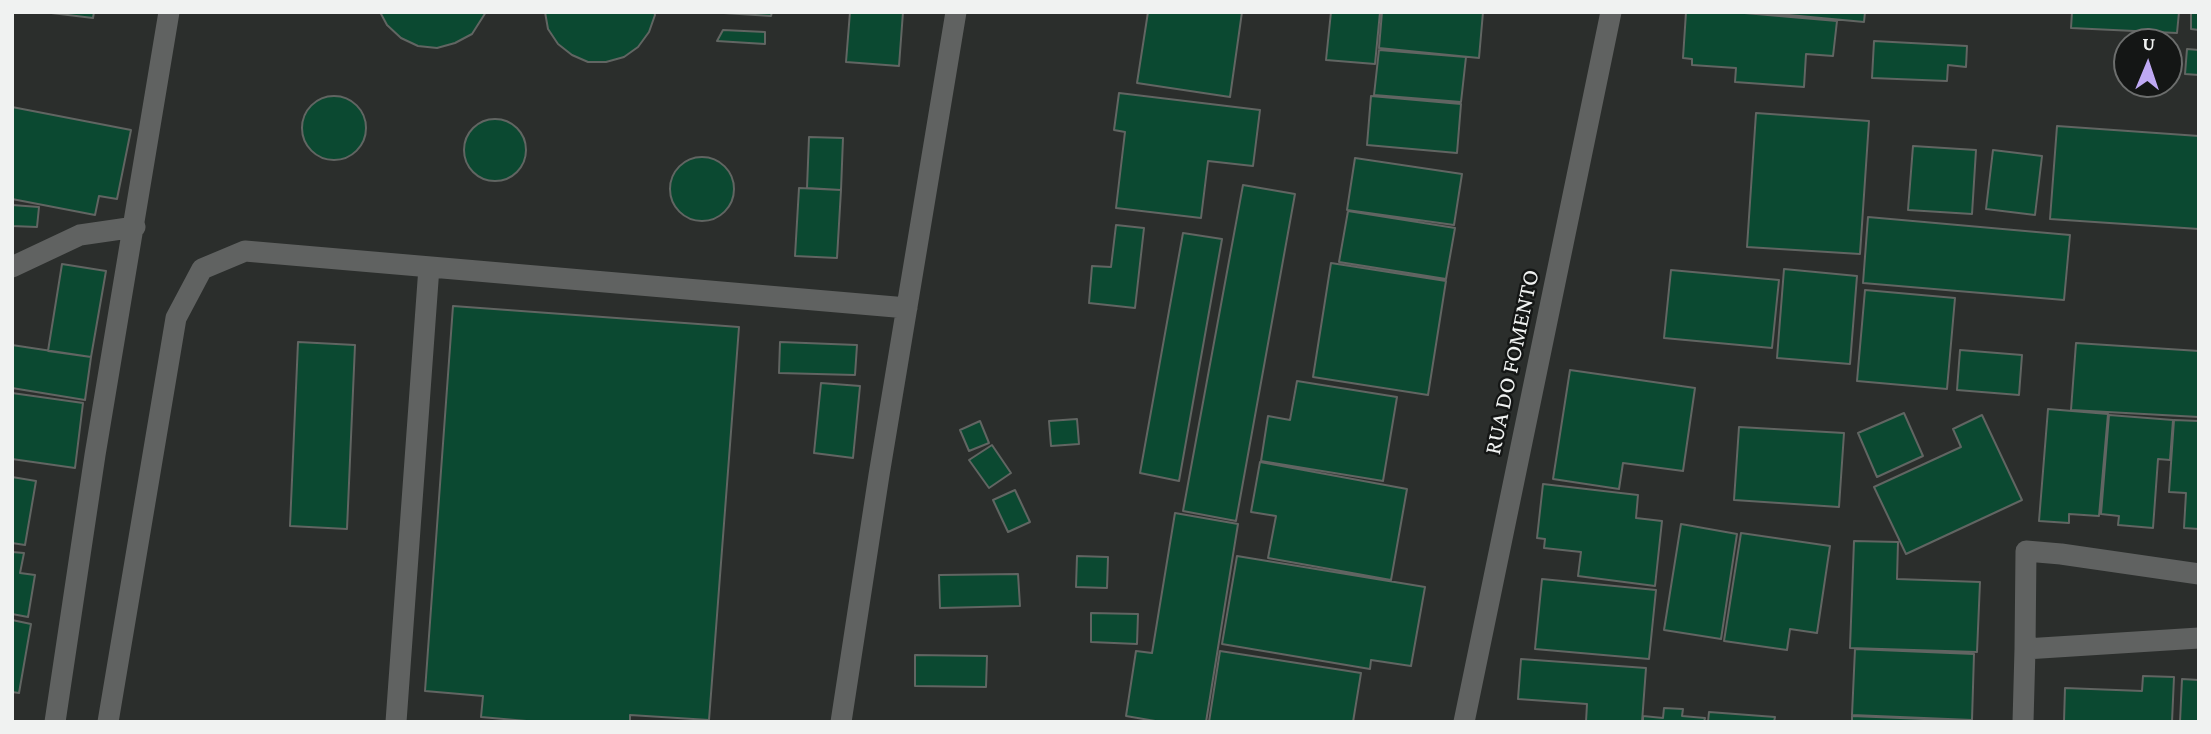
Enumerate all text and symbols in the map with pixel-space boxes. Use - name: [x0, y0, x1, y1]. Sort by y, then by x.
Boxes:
- north arrow: [2113, 28, 2183, 98]
- text: U: [2142, 33, 2156, 54]
- street label: RUA DO FOMENTO: [1478, 267, 1546, 457]

